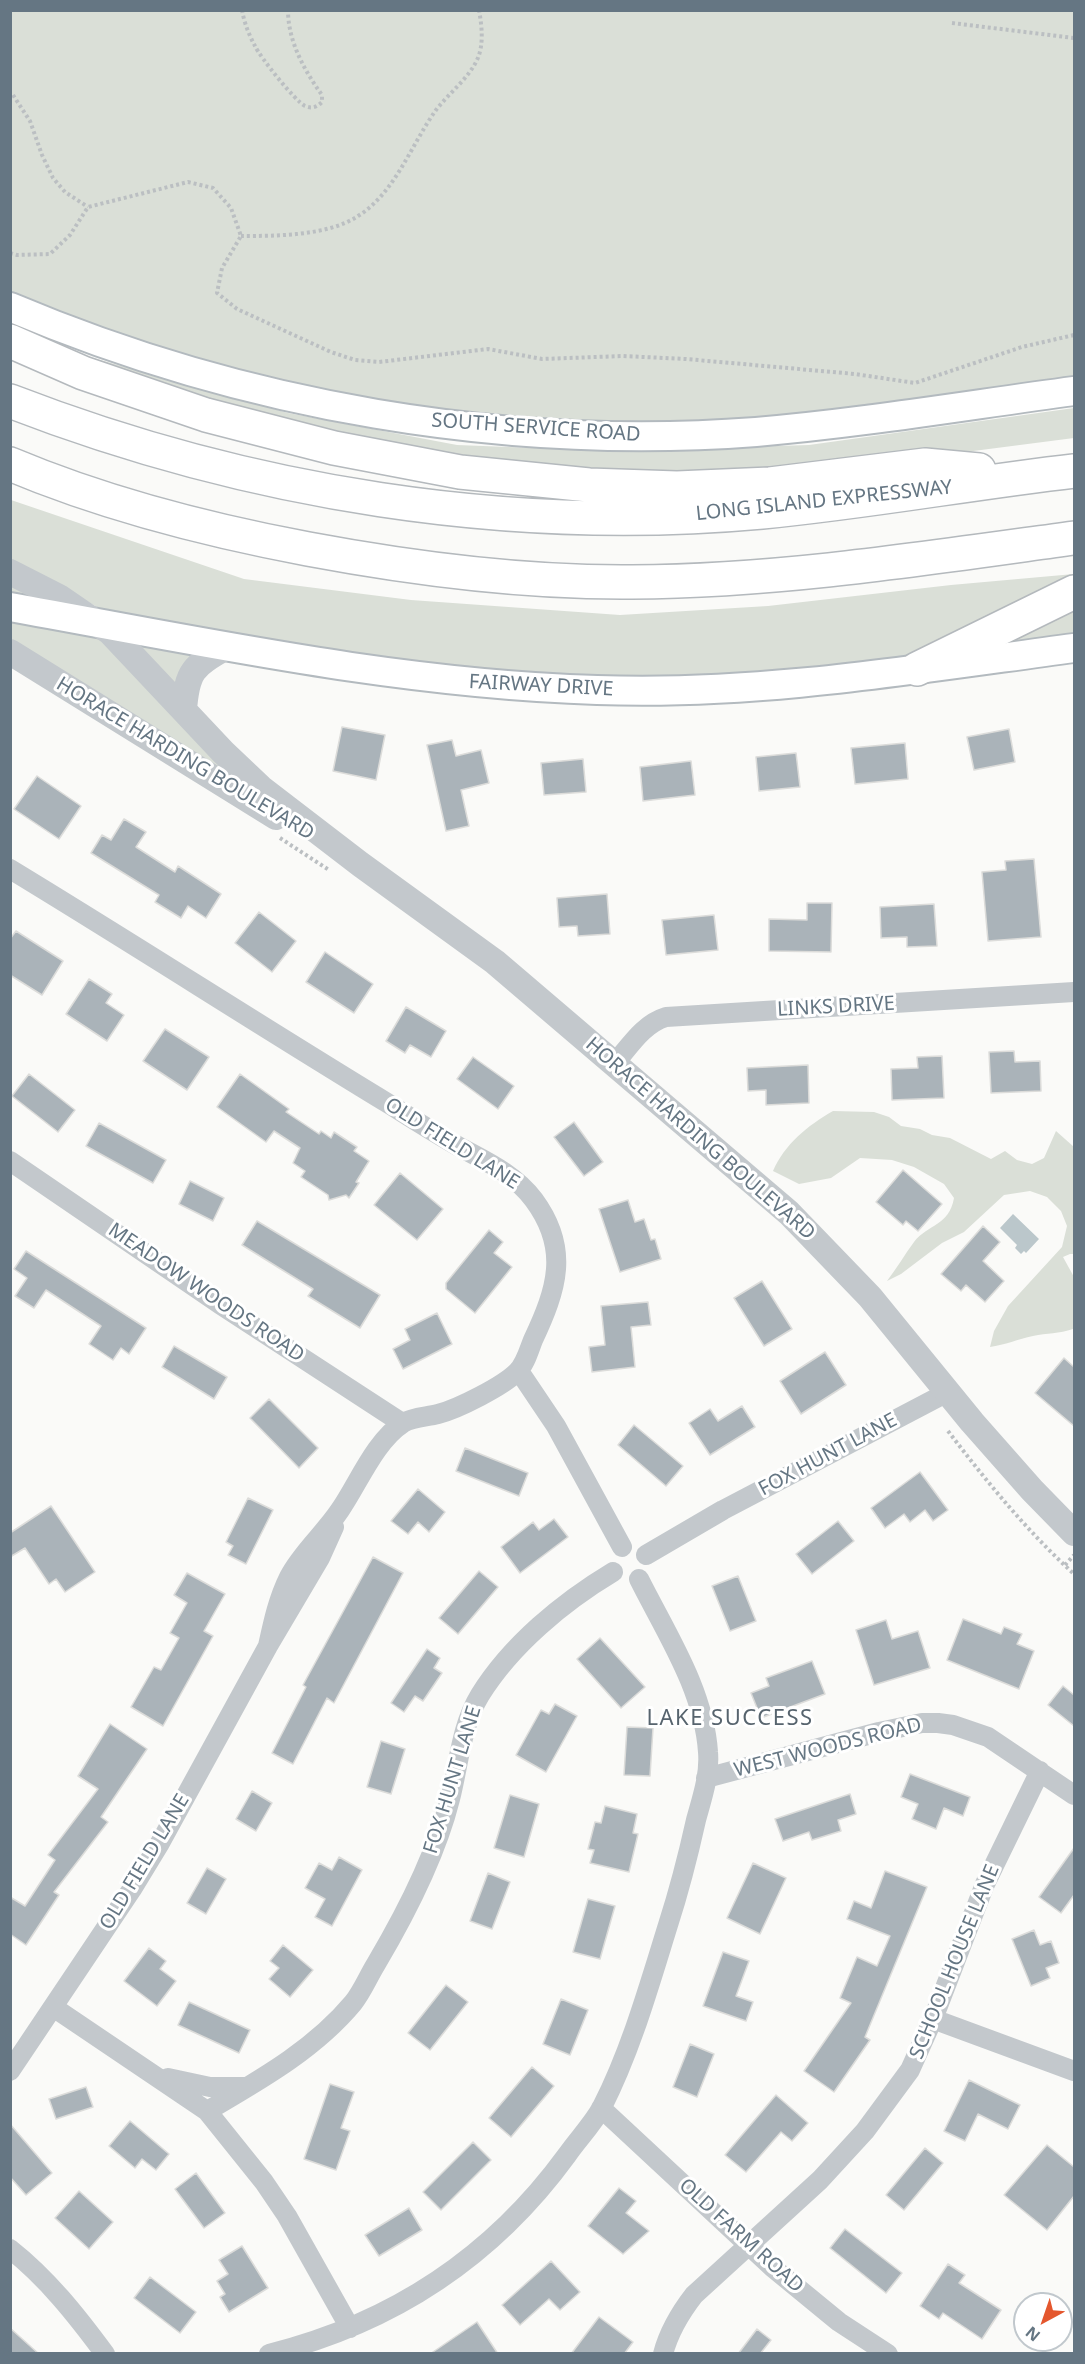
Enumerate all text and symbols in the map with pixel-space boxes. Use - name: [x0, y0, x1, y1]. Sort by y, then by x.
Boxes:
- street label: SOUTH SERVICE ROAD: [431, 409, 641, 447]
- street label: LONG ISLAND EXPRESSWAY: [695, 476, 953, 526]
- street label: FAIRWAY DRIVE: [468, 670, 614, 702]
- street label: HORACE HARDING BOULEVARD: [52, 672, 318, 846]
- street label: LINKS DRIVE: [776, 992, 896, 1022]
- street label: HORACE HARDING BOULEVARD: [580, 1033, 820, 1245]
- street label: OLD FIELD LANE: [380, 1093, 524, 1195]
- street label: MEADOW WOODS ROAD: [103, 1218, 309, 1368]
- street label: FOX HUNT LANE: [755, 1408, 901, 1502]
- street label: FOX HUNT LANE: [419, 1703, 487, 1857]
- district label: LAKE SUCCESS: [646, 1706, 814, 1732]
- street label: WEST WOODS ROAD: [732, 1713, 924, 1783]
- street label: OLD FIELD LANE: [95, 1790, 195, 1934]
- street label: SCHOOL HOUSE LANE: [905, 1861, 1005, 2063]
- street label: OLD FARM ROAD: [674, 2174, 808, 2298]
- north arrow: [1013, 2292, 1073, 2352]
- text: N: [1021, 2322, 1045, 2347]

